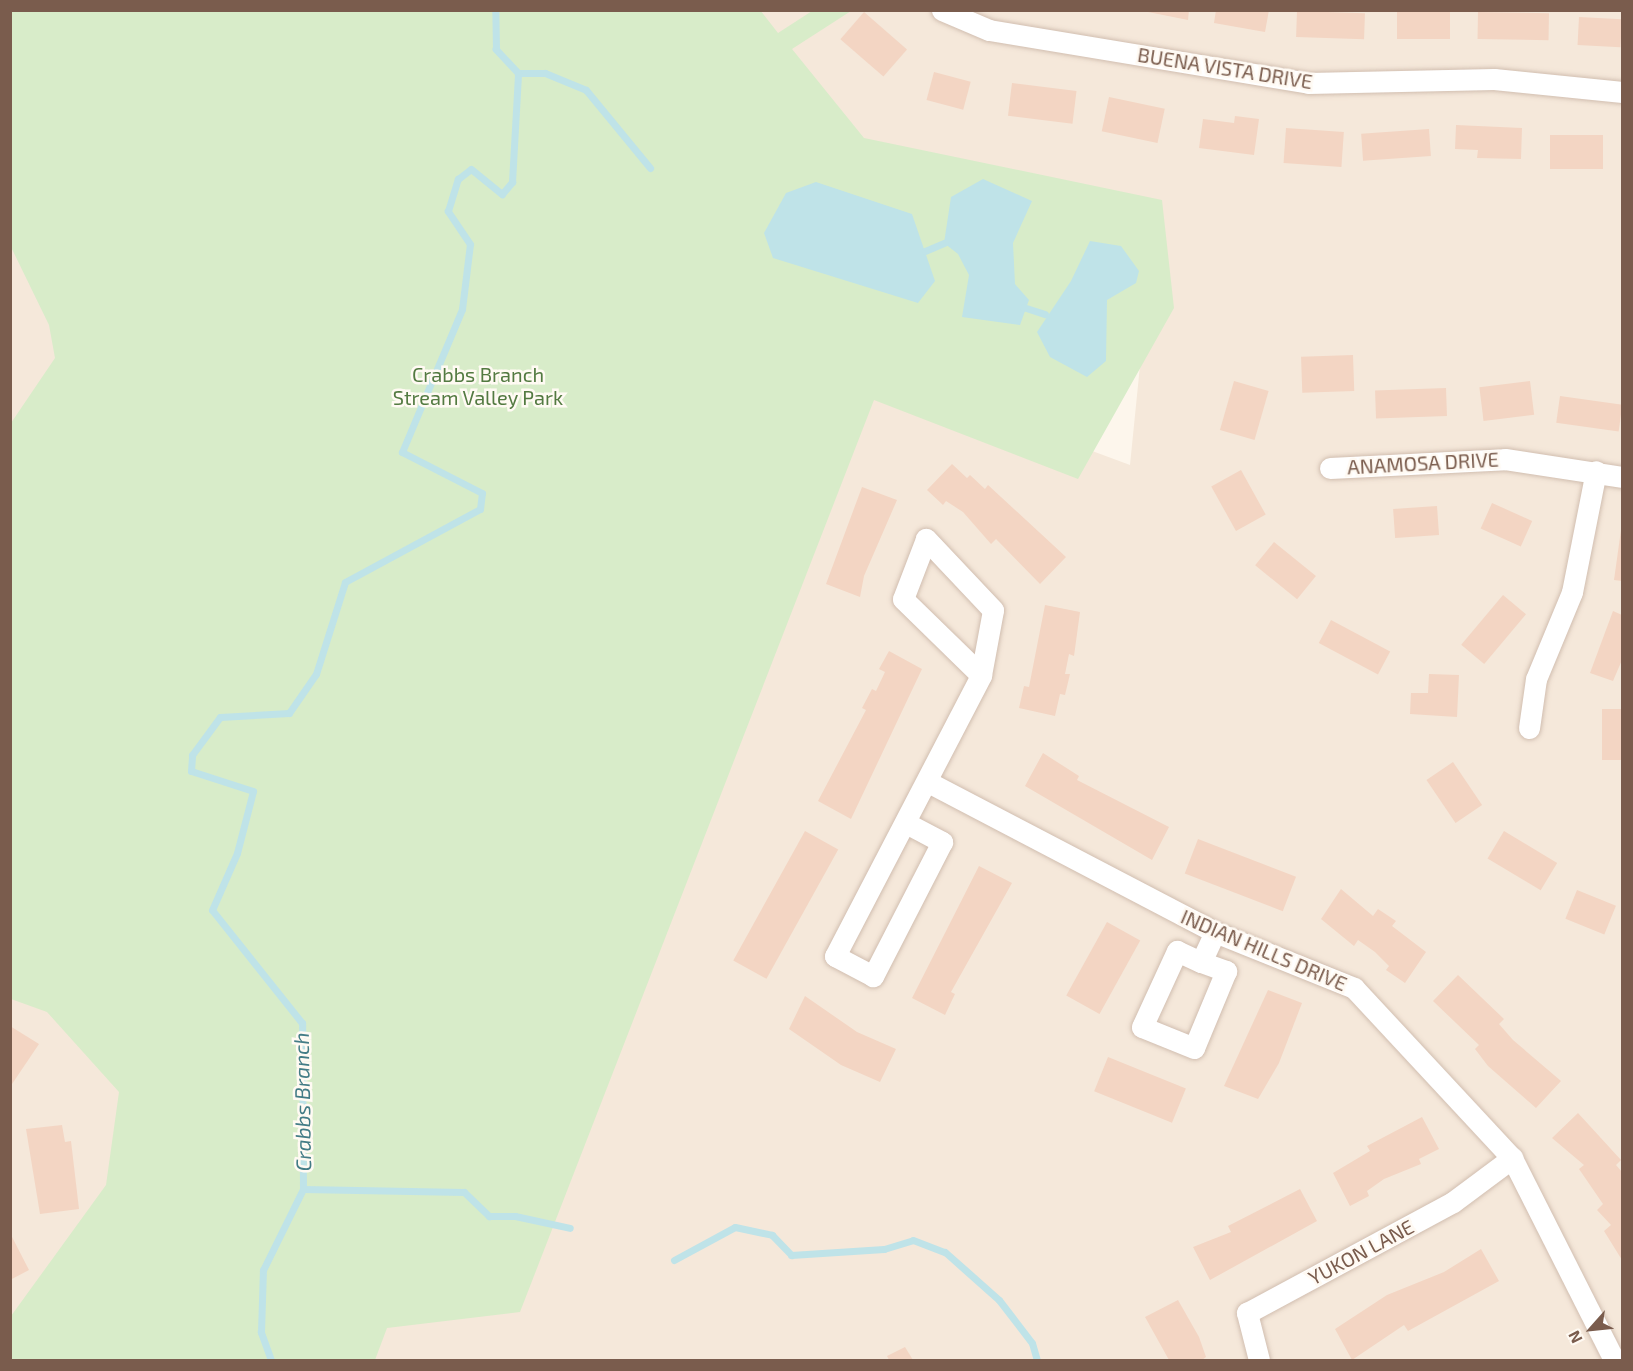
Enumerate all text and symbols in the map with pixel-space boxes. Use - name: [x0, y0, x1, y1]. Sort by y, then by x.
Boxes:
- street label: BUENA VISTA DRIVE: [1135, 42, 1315, 94]
- park label: Crabbs Branch Stream Valley Park: [392, 363, 564, 410]
- street label: ANAMOSA DRIVE: [1346, 447, 1500, 479]
- street label: INDIAN HILLS DRIVE: [1177, 904, 1351, 996]
- water label: Crabbs Branch: [288, 1032, 316, 1172]
- street label: YUKON LANE: [1304, 1214, 1418, 1290]
- north arrow: [1561, 1299, 1621, 1359]
- text: N: [1563, 1328, 1586, 1347]

